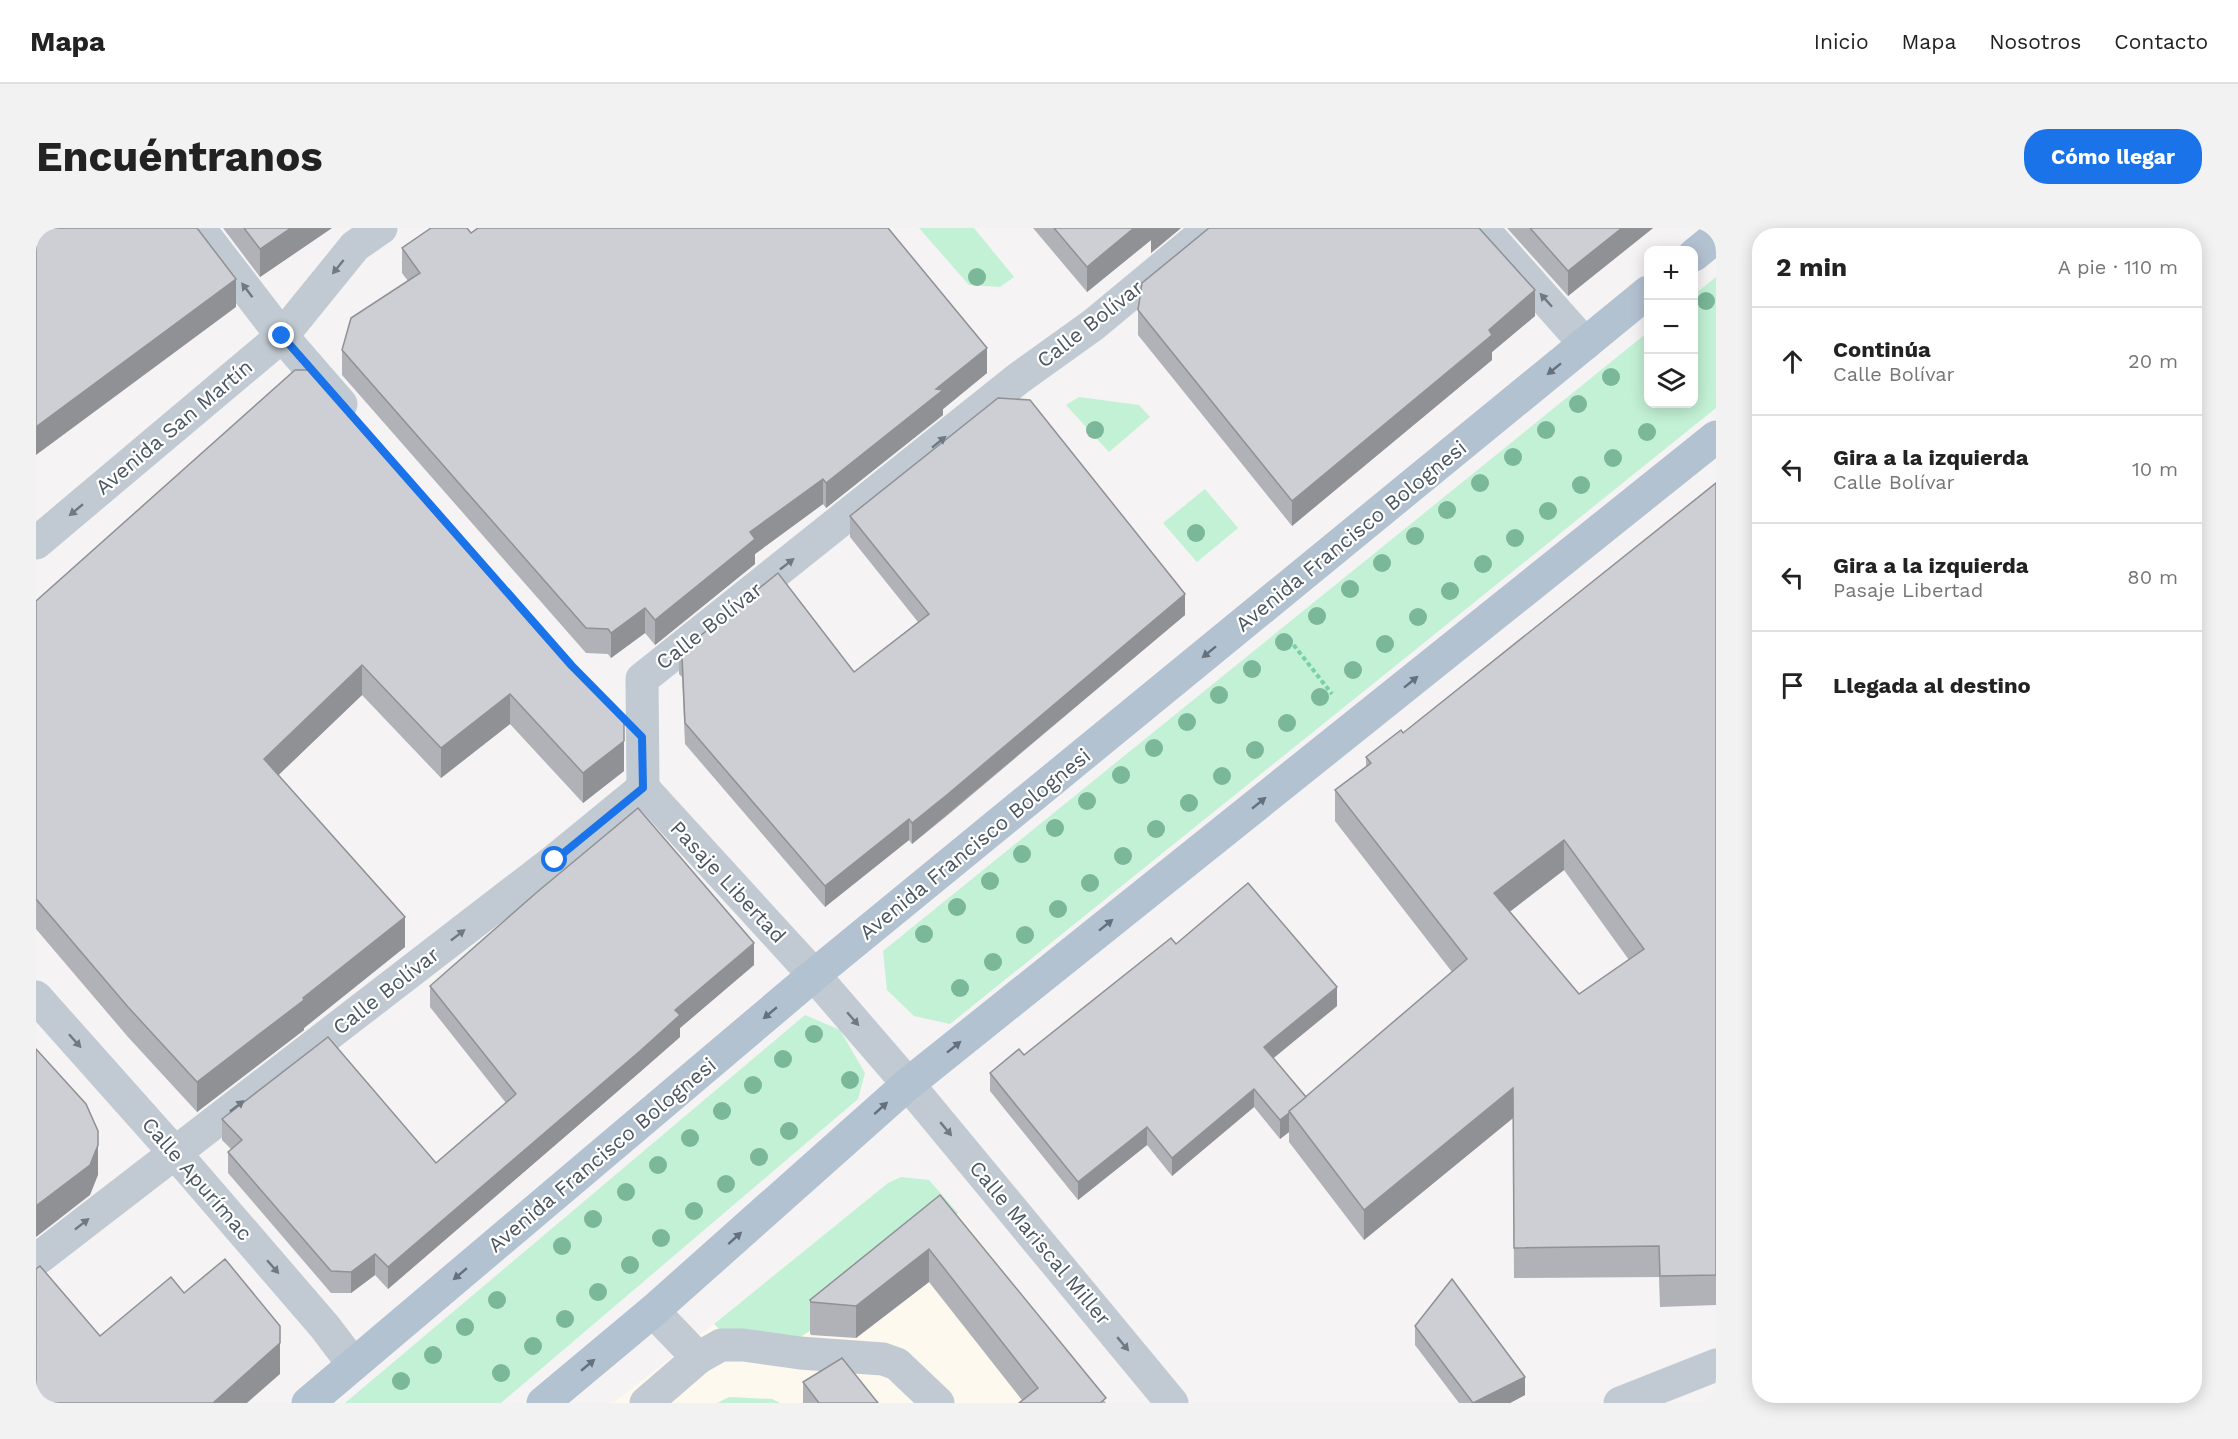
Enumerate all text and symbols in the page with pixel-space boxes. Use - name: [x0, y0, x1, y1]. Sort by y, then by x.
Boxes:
- text: Mapa: [30, 25, 105, 58]
- text: Inicio: [1814, 29, 1869, 54]
- text: Mapa: [1902, 29, 1956, 54]
- text: Nosotros: [1989, 29, 2081, 54]
- text: Contacto: [2114, 29, 2208, 54]
- button: Cómo llegar: [2024, 129, 2202, 184]
- text: Encuéntranos: [36, 132, 323, 181]
- map controls: [1644, 246, 1698, 408]
- button: +: [1644, 246, 1698, 300]
- text: 2 min: [1776, 252, 1847, 282]
- text: A pie · 110 m: [2058, 255, 2178, 279]
- one-way arrow: [331, 259, 344, 275]
- street label: Calle Bolívar: [1032, 274, 1148, 373]
- one-way arrow: [241, 282, 253, 297]
- one-way arrow: [1540, 293, 1553, 308]
- button: −: [1644, 300, 1698, 354]
- route end: [268, 322, 294, 348]
- text: Continúa: [1833, 337, 1931, 362]
- icon: ahead: [1776, 345, 1809, 378]
- text: 20 m: [2128, 349, 2178, 373]
- street label: Avenida San Martín: [90, 354, 257, 499]
- button: layers: [1644, 354, 1698, 408]
- one-way arrow: [1547, 362, 1562, 375]
- text: Calle Bolívar: [1833, 362, 1955, 386]
- street label: Avenida Francisco Bolognesi: [1230, 435, 1471, 637]
- one-way arrow: [931, 436, 947, 449]
- text: Gira a la izquierda: [1833, 445, 2029, 470]
- icon: left: [1776, 453, 1809, 486]
- text: 10 m: [2132, 457, 2178, 481]
- text: Calle Bolívar: [1833, 470, 1955, 494]
- one-way arrow: [68, 503, 83, 515]
- text: Gira a la izquierda: [1833, 553, 2029, 578]
- one-way arrow: [779, 559, 794, 571]
- icon: left: [1776, 561, 1809, 594]
- text: 80 m: [2127, 565, 2178, 589]
- street label: Calle Bolívar: [651, 576, 767, 675]
- text: Pasaje Libertad: [1833, 578, 1983, 602]
- one-way arrow: [1201, 646, 1217, 659]
- icon: arrive: [1776, 669, 1809, 702]
- text: Llegada al destino: [1833, 673, 2031, 698]
- one-way arrow: [1403, 675, 1419, 688]
- street label: Avenida Francisco Bolognesi: [854, 743, 1095, 945]
- one-way arrow: [1251, 798, 1266, 810]
- street label: Pasaje Libertad: [665, 815, 791, 948]
- route start: [541, 846, 567, 872]
- one-way arrow: [1099, 920, 1114, 932]
- one-way arrow: [450, 930, 465, 942]
- street label: Calle Bolívar: [328, 941, 444, 1040]
- one-way arrow: [763, 1006, 778, 1019]
- one-way arrow: [846, 1011, 859, 1026]
- one-way arrow: [68, 1033, 81, 1048]
- one-way arrow: [946, 1041, 961, 1054]
- street label: Avenida Francisco Bolognesi: [483, 1052, 721, 1257]
- one-way arrow: [229, 1100, 244, 1112]
- one-way arrow: [873, 1102, 888, 1115]
- street label: Calle Apurímac: [137, 1112, 258, 1246]
- one-way arrow: [939, 1121, 952, 1137]
- street label: Calle Mariscal Miller: [964, 1155, 1117, 1330]
- one-way arrow: [74, 1218, 90, 1231]
- one-way arrow: [727, 1232, 742, 1245]
- one-way arrow: [266, 1259, 279, 1275]
- one-way arrow: [453, 1267, 468, 1280]
- one-way arrow: [1116, 1336, 1129, 1351]
- one-way arrow: [580, 1359, 596, 1372]

